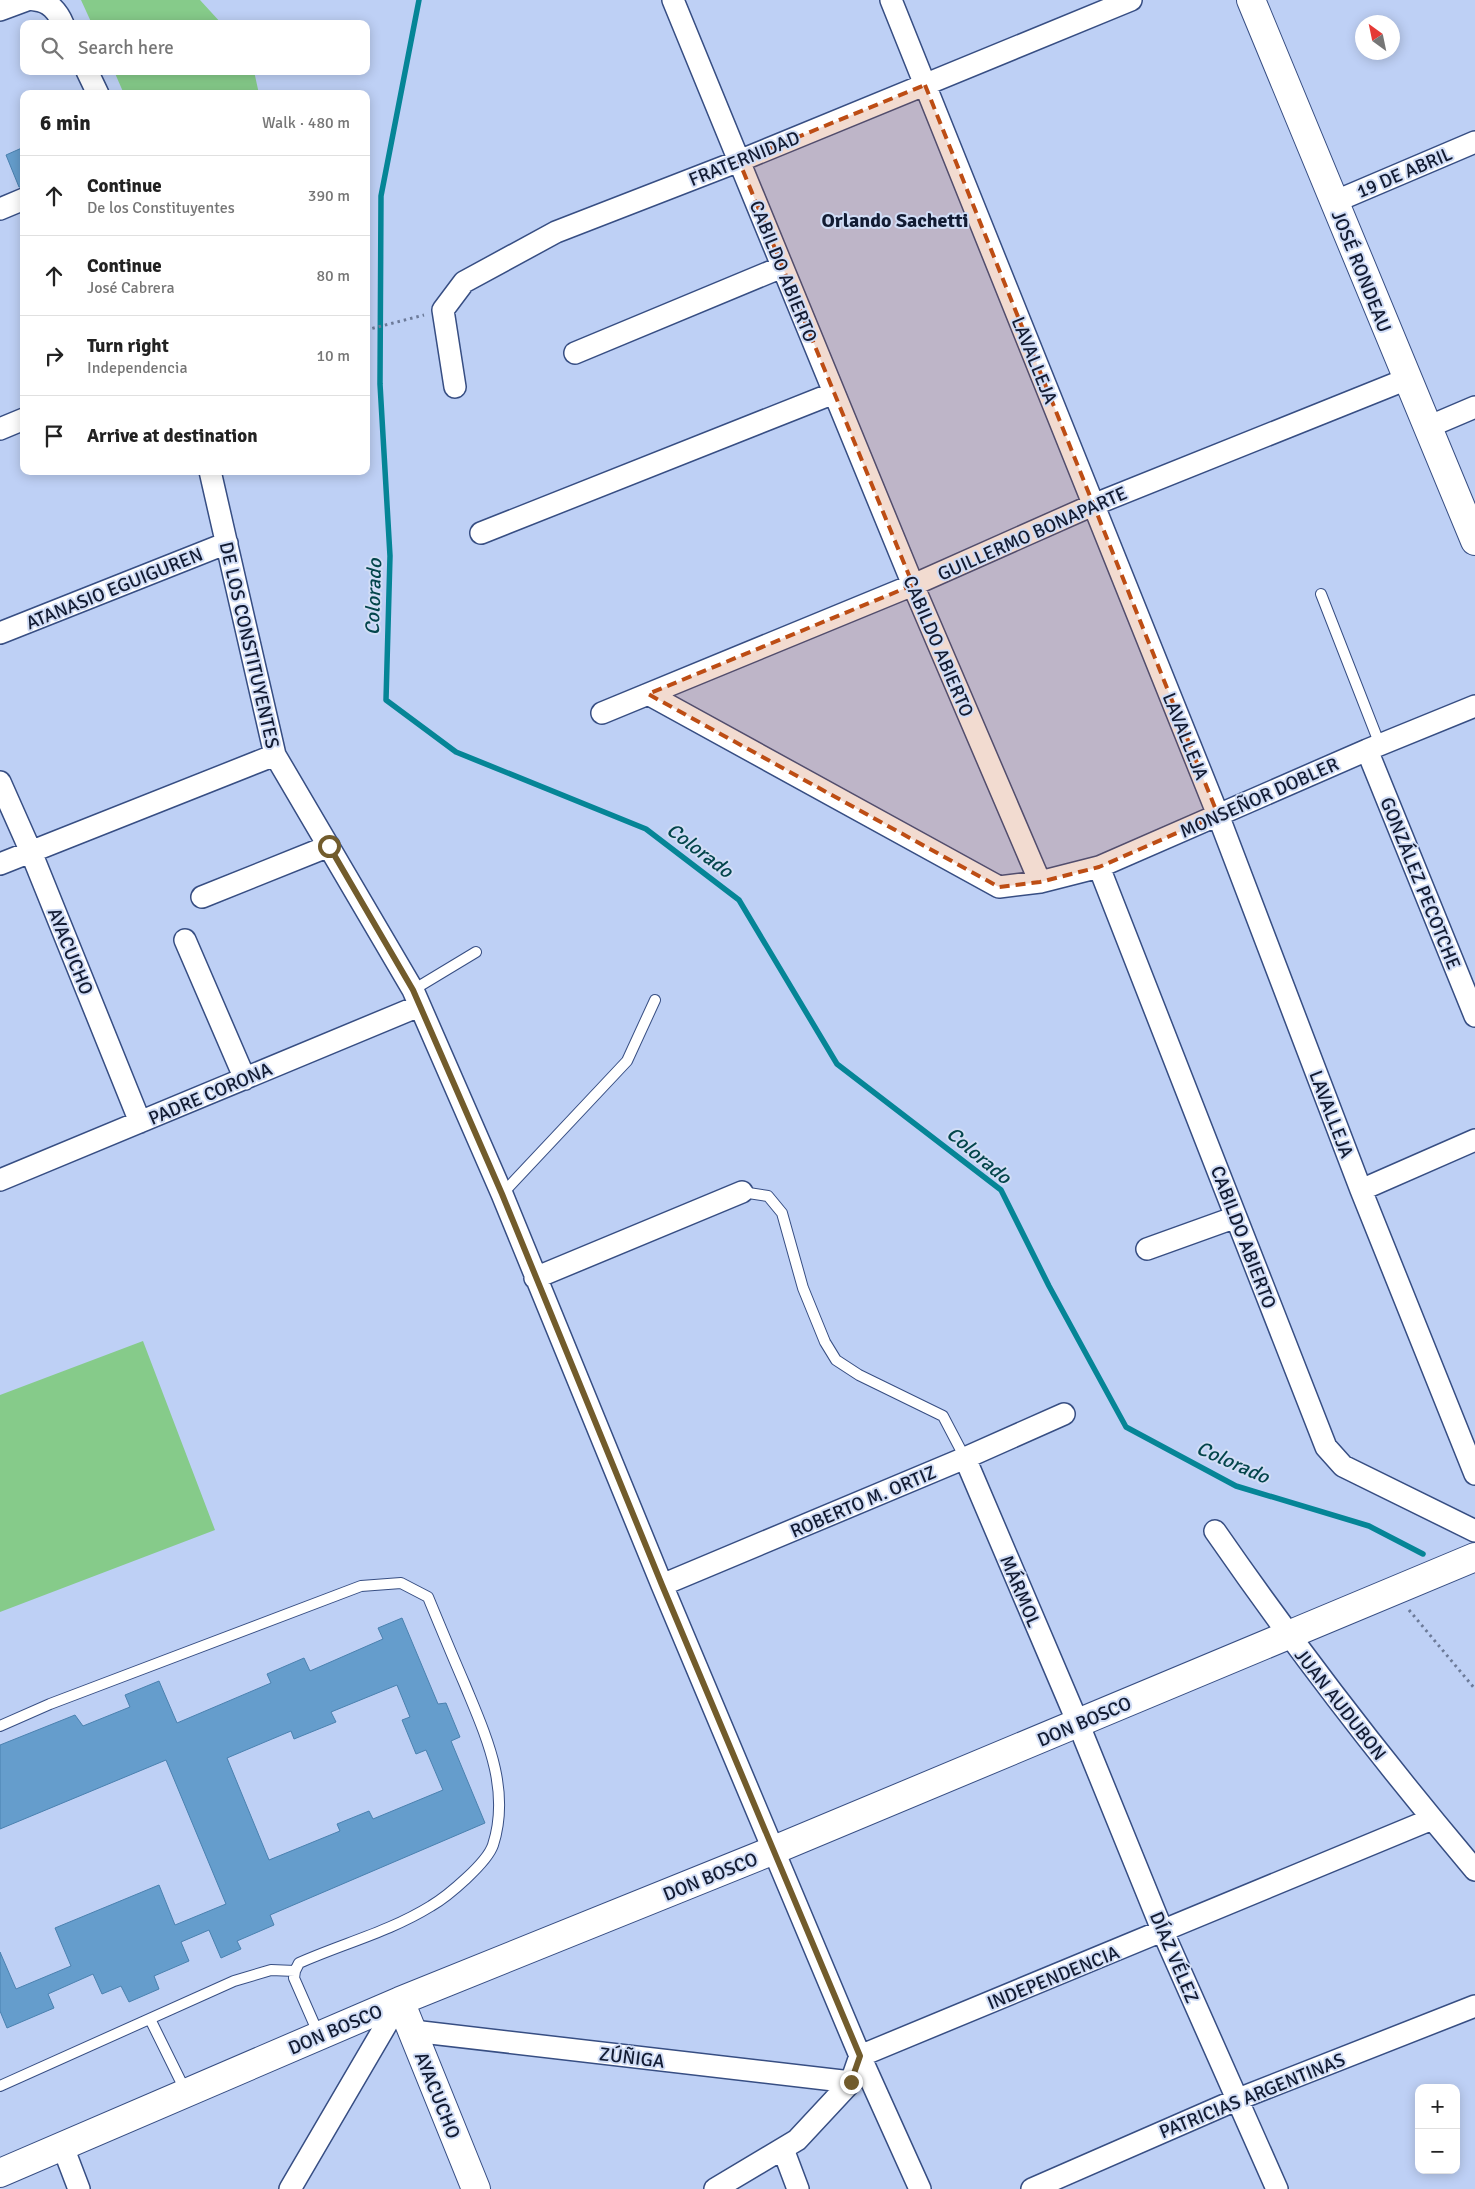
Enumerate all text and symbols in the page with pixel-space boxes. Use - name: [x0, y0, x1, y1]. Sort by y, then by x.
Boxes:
- north arrow: [1355, 15, 1400, 60]
- search box: [20, 20, 370, 75]
- icon: search: [38, 34, 66, 62]
- text: Search here: [78, 36, 174, 60]
- text: 6 min: [40, 110, 91, 136]
- text: Walk · 480 m: [262, 113, 350, 133]
- street label: FRATERNIDAD: [685, 126, 803, 192]
- street label: 19 DE ABRIL: [1353, 142, 1456, 204]
- text: Continue: [87, 174, 162, 198]
- icon: ahead: [40, 182, 68, 210]
- text: 390 m: [308, 186, 350, 206]
- street label: CABILDO ABIERTO: [744, 197, 822, 346]
- text: De los Constituyentes: [87, 198, 235, 218]
- street label: JOSÉ RONDEAU: [1326, 207, 1397, 336]
- district label: Orlando Sachetti: [822, 208, 968, 233]
- text: Continue: [87, 254, 162, 278]
- icon: ahead: [40, 262, 68, 290]
- text: 80 m: [316, 266, 350, 286]
- text: José Cabrera: [87, 278, 175, 298]
- street label: LAVALLEJA: [1006, 313, 1063, 408]
- text: Turn right: [87, 334, 169, 358]
- icon: right: [40, 342, 68, 370]
- text: 10 m: [316, 346, 350, 366]
- text: Independencia: [87, 358, 188, 378]
- icon: arrive: [40, 422, 68, 450]
- text: Arrive at destination: [87, 424, 258, 448]
- street label: GUILLERMO BONAPARTE: [934, 481, 1131, 587]
- street label: DE LOS CONSTITUYENTES: [214, 539, 285, 751]
- street label: ATANASIO EGUIGUREN: [22, 542, 206, 635]
- water label: Colorado: [360, 557, 387, 636]
- street label: CABILDO ABIERTO: [898, 572, 979, 720]
- street label: LAVALLEJA: [1157, 689, 1214, 784]
- street label: MONSEÑOR DOBLER: [1176, 752, 1343, 844]
- street label: GONZÁLEZ PECOTCHE: [1375, 794, 1466, 973]
- water label: Colorado: [662, 817, 739, 884]
- route start: [318, 835, 341, 858]
- street label: AYACUCHO: [42, 905, 98, 998]
- street label: PADRE CORONA: [145, 1057, 276, 1131]
- street label: LAVALLEJA: [1303, 1067, 1359, 1162]
- water label: Colorado: [941, 1121, 1017, 1191]
- street label: CABILDO ABIERTO: [1205, 1163, 1281, 1312]
- water label: Colorado: [1193, 1435, 1274, 1490]
- street label: ROBERTO M. ORTIZ: [787, 1460, 940, 1544]
- street label: MÁRMOL: [994, 1552, 1046, 1631]
- street label: JUAN AUDUBON: [1289, 1644, 1391, 1765]
- street label: DON BOSCO: [1034, 1691, 1135, 1753]
- street label: DON BOSCO: [659, 1847, 761, 1907]
- street label: DÍAZ VÉLEZ: [1144, 1908, 1204, 2007]
- street label: INDEPENDENCIA: [984, 1940, 1123, 2015]
- street label: DON BOSCO: [285, 1999, 386, 2061]
- street label: ZÚÑIGA: [598, 2042, 666, 2074]
- street label: PATRICIAS ARGENTINAS: [1156, 2048, 1349, 2144]
- street label: AYACUCHO: [409, 2049, 465, 2142]
- route end: [840, 2071, 863, 2094]
- map controls: [1415, 2084, 1460, 2174]
- button: +: [1415, 2084, 1460, 2129]
- button: −: [1415, 2129, 1460, 2174]

